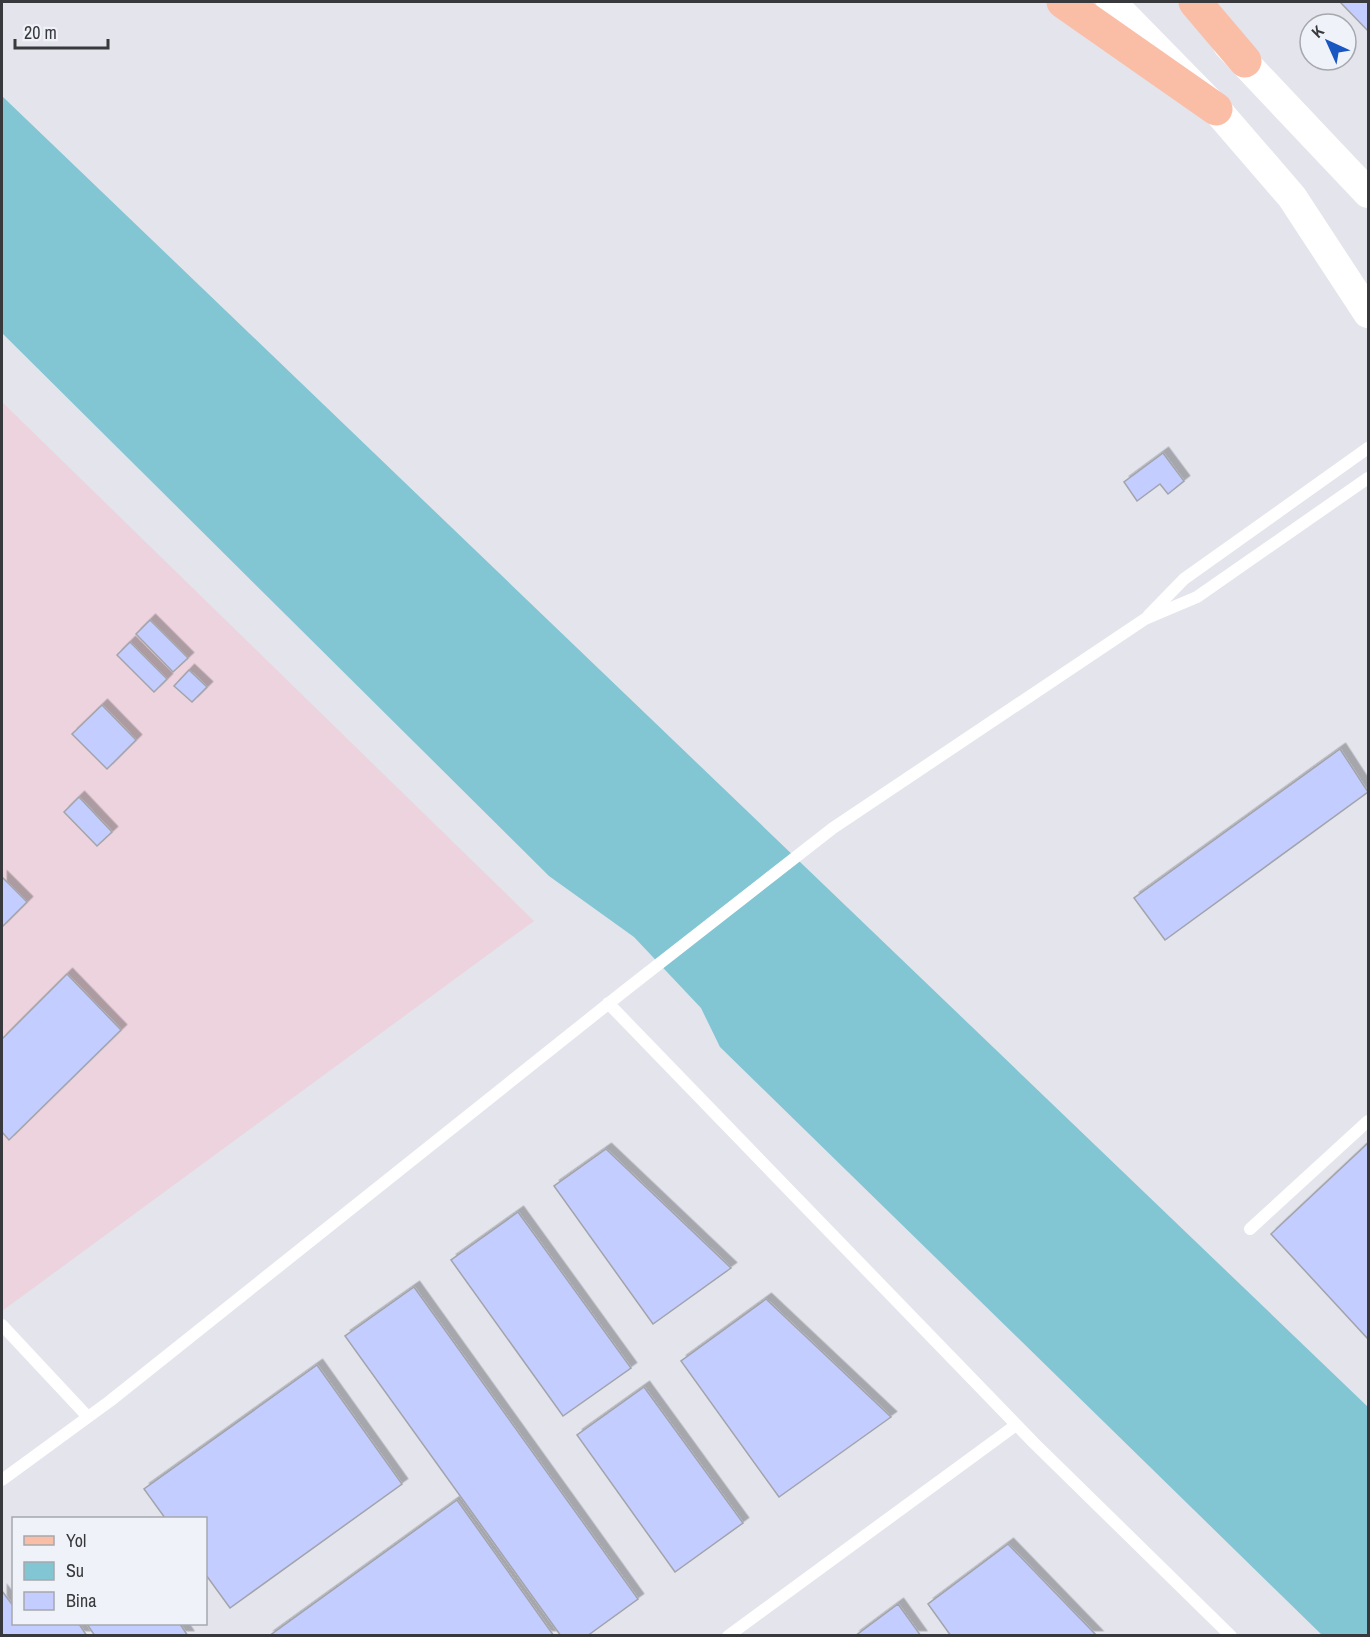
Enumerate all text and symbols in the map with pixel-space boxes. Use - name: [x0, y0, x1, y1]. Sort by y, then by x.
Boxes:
- scale bar: [15, 12, 108, 50]
- north arrow: [1298, 12, 1358, 72]
- text: 20 m: [24, 20, 57, 45]
- text: K: [1306, 20, 1329, 43]
- legend: [12, 1517, 207, 1625]
- text: Yol: [66, 1528, 86, 1553]
- text: Su: [66, 1558, 84, 1583]
- text: Bina: [66, 1588, 96, 1613]

